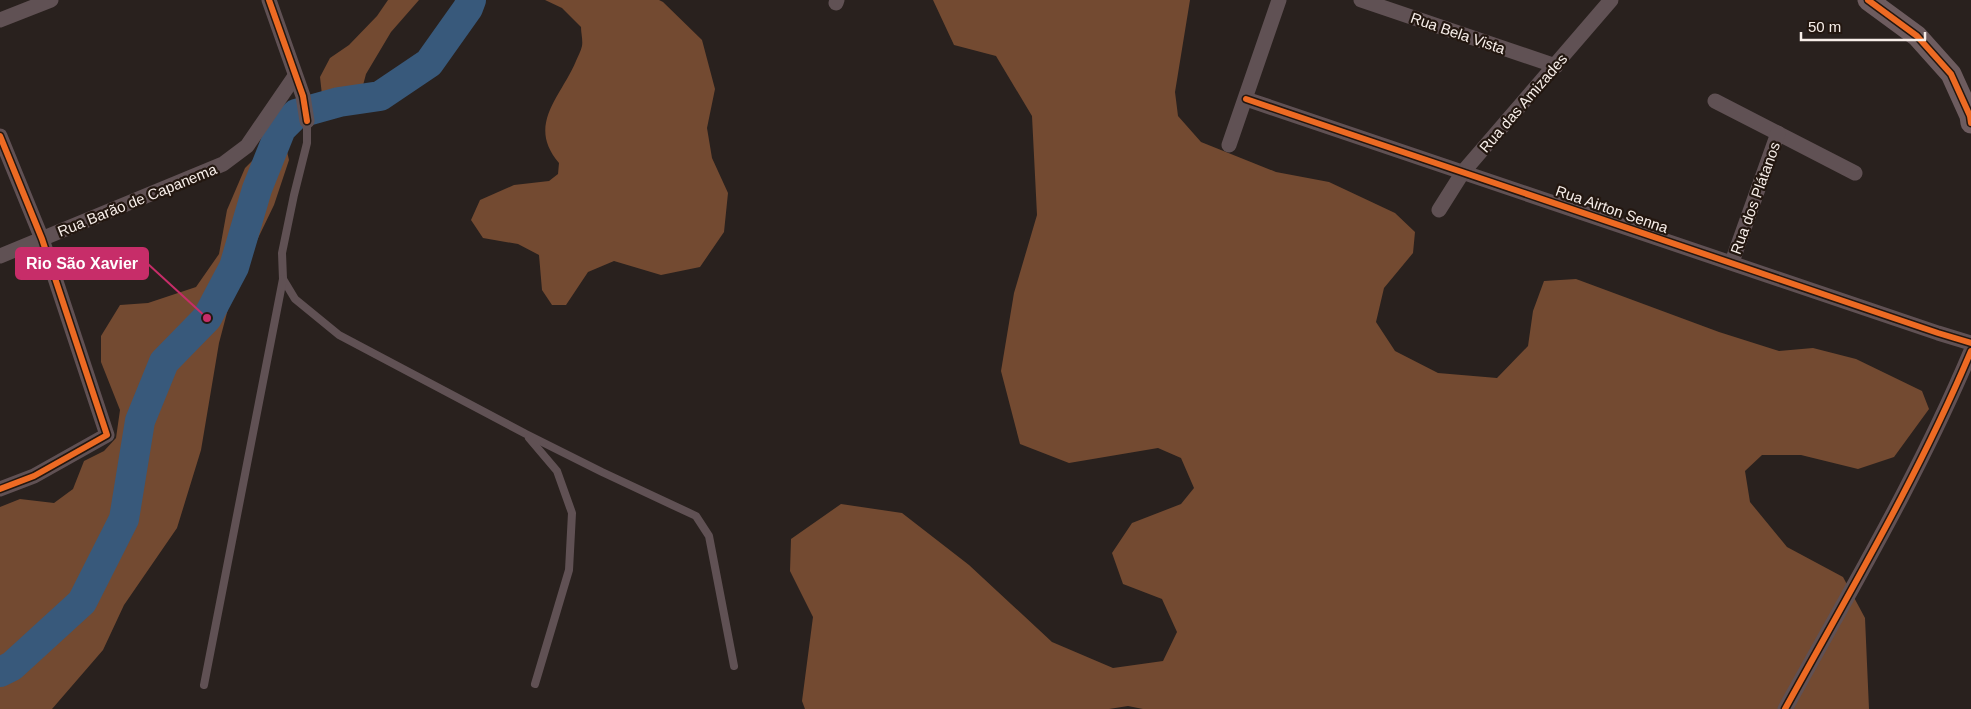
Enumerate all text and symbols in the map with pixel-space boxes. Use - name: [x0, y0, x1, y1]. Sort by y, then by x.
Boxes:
- street label: Rua Bela Vista: [1408, 9, 1508, 57]
- scale bar: [1801, 10, 1925, 42]
- text: 50 m: [1808, 18, 1841, 35]
- street label: Rua das Amizades: [1476, 50, 1570, 156]
- street label: Rua dos Plátanos: [1727, 139, 1783, 257]
- street label: Rua Barão de Capanema: [55, 160, 220, 240]
- street label: Rua Airton Senna: [1554, 182, 1671, 236]
- callout: Rio São Xavier: [16, 248, 148, 279]
- text: Rio São Xavier: [26, 255, 138, 272]

